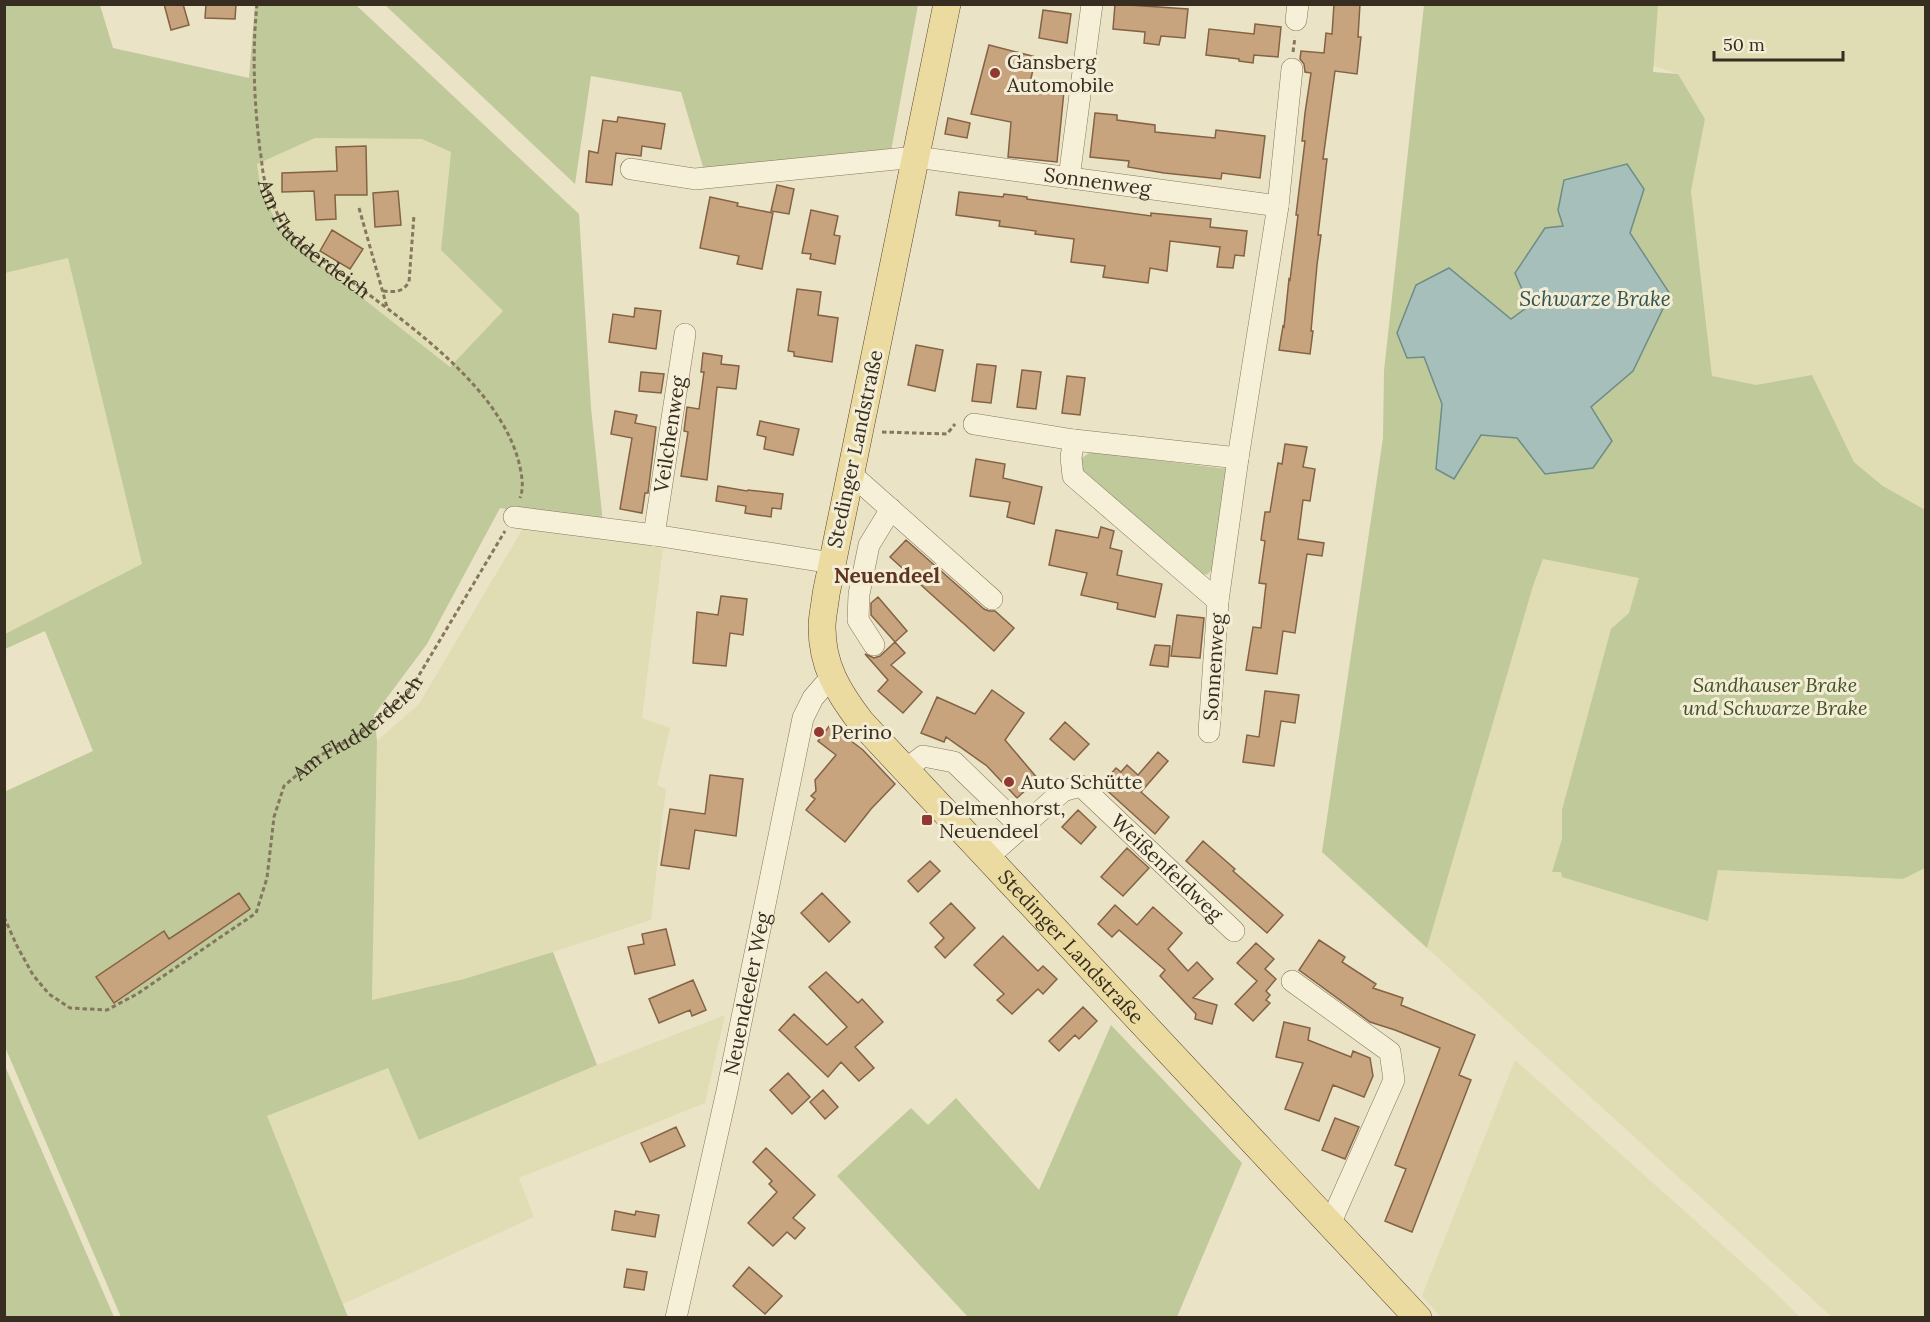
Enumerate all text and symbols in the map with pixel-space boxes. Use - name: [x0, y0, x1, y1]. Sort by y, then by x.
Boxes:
- scale bar: [1714, 24, 1843, 62]
- text: 50 m: [1723, 33, 1765, 56]
- place label: Gansberg Automobile: [1006, 49, 1114, 97]
- marker: Gansberg Automobile: [988, 66, 1002, 80]
- street label: Sonnenweg: [1043, 161, 1153, 201]
- street label: Am Fludderdeich: [253, 175, 376, 303]
- water label: Schwarze Brake: [1519, 285, 1671, 312]
- street label: Stedinger Landstraße: [821, 347, 888, 550]
- street label: Veilchenweg: [648, 373, 690, 495]
- district label: Neuendeel: [834, 562, 941, 589]
- street label: Sonnenweg: [1197, 611, 1230, 722]
- street label: Am Fludderdeich: [286, 671, 428, 786]
- park label: Sandhauser Brake und Schwarze Brake: [1682, 672, 1868, 720]
- place label: Perino: [831, 719, 892, 744]
- marker: Perino: [812, 725, 826, 739]
- place label: Auto Schütte: [1020, 769, 1143, 794]
- marker: Auto Schütte: [1002, 775, 1016, 789]
- place label: Delmenhorst, Neuendeel: [939, 795, 1065, 843]
- street label: Weißenfeldweg: [1106, 808, 1229, 927]
- marker: Delmenhorst, Neuendeel: [920, 813, 934, 827]
- street label: Stedinger Landstraße: [993, 864, 1150, 1029]
- street label: Neuendeeler Weg: [718, 909, 775, 1077]

